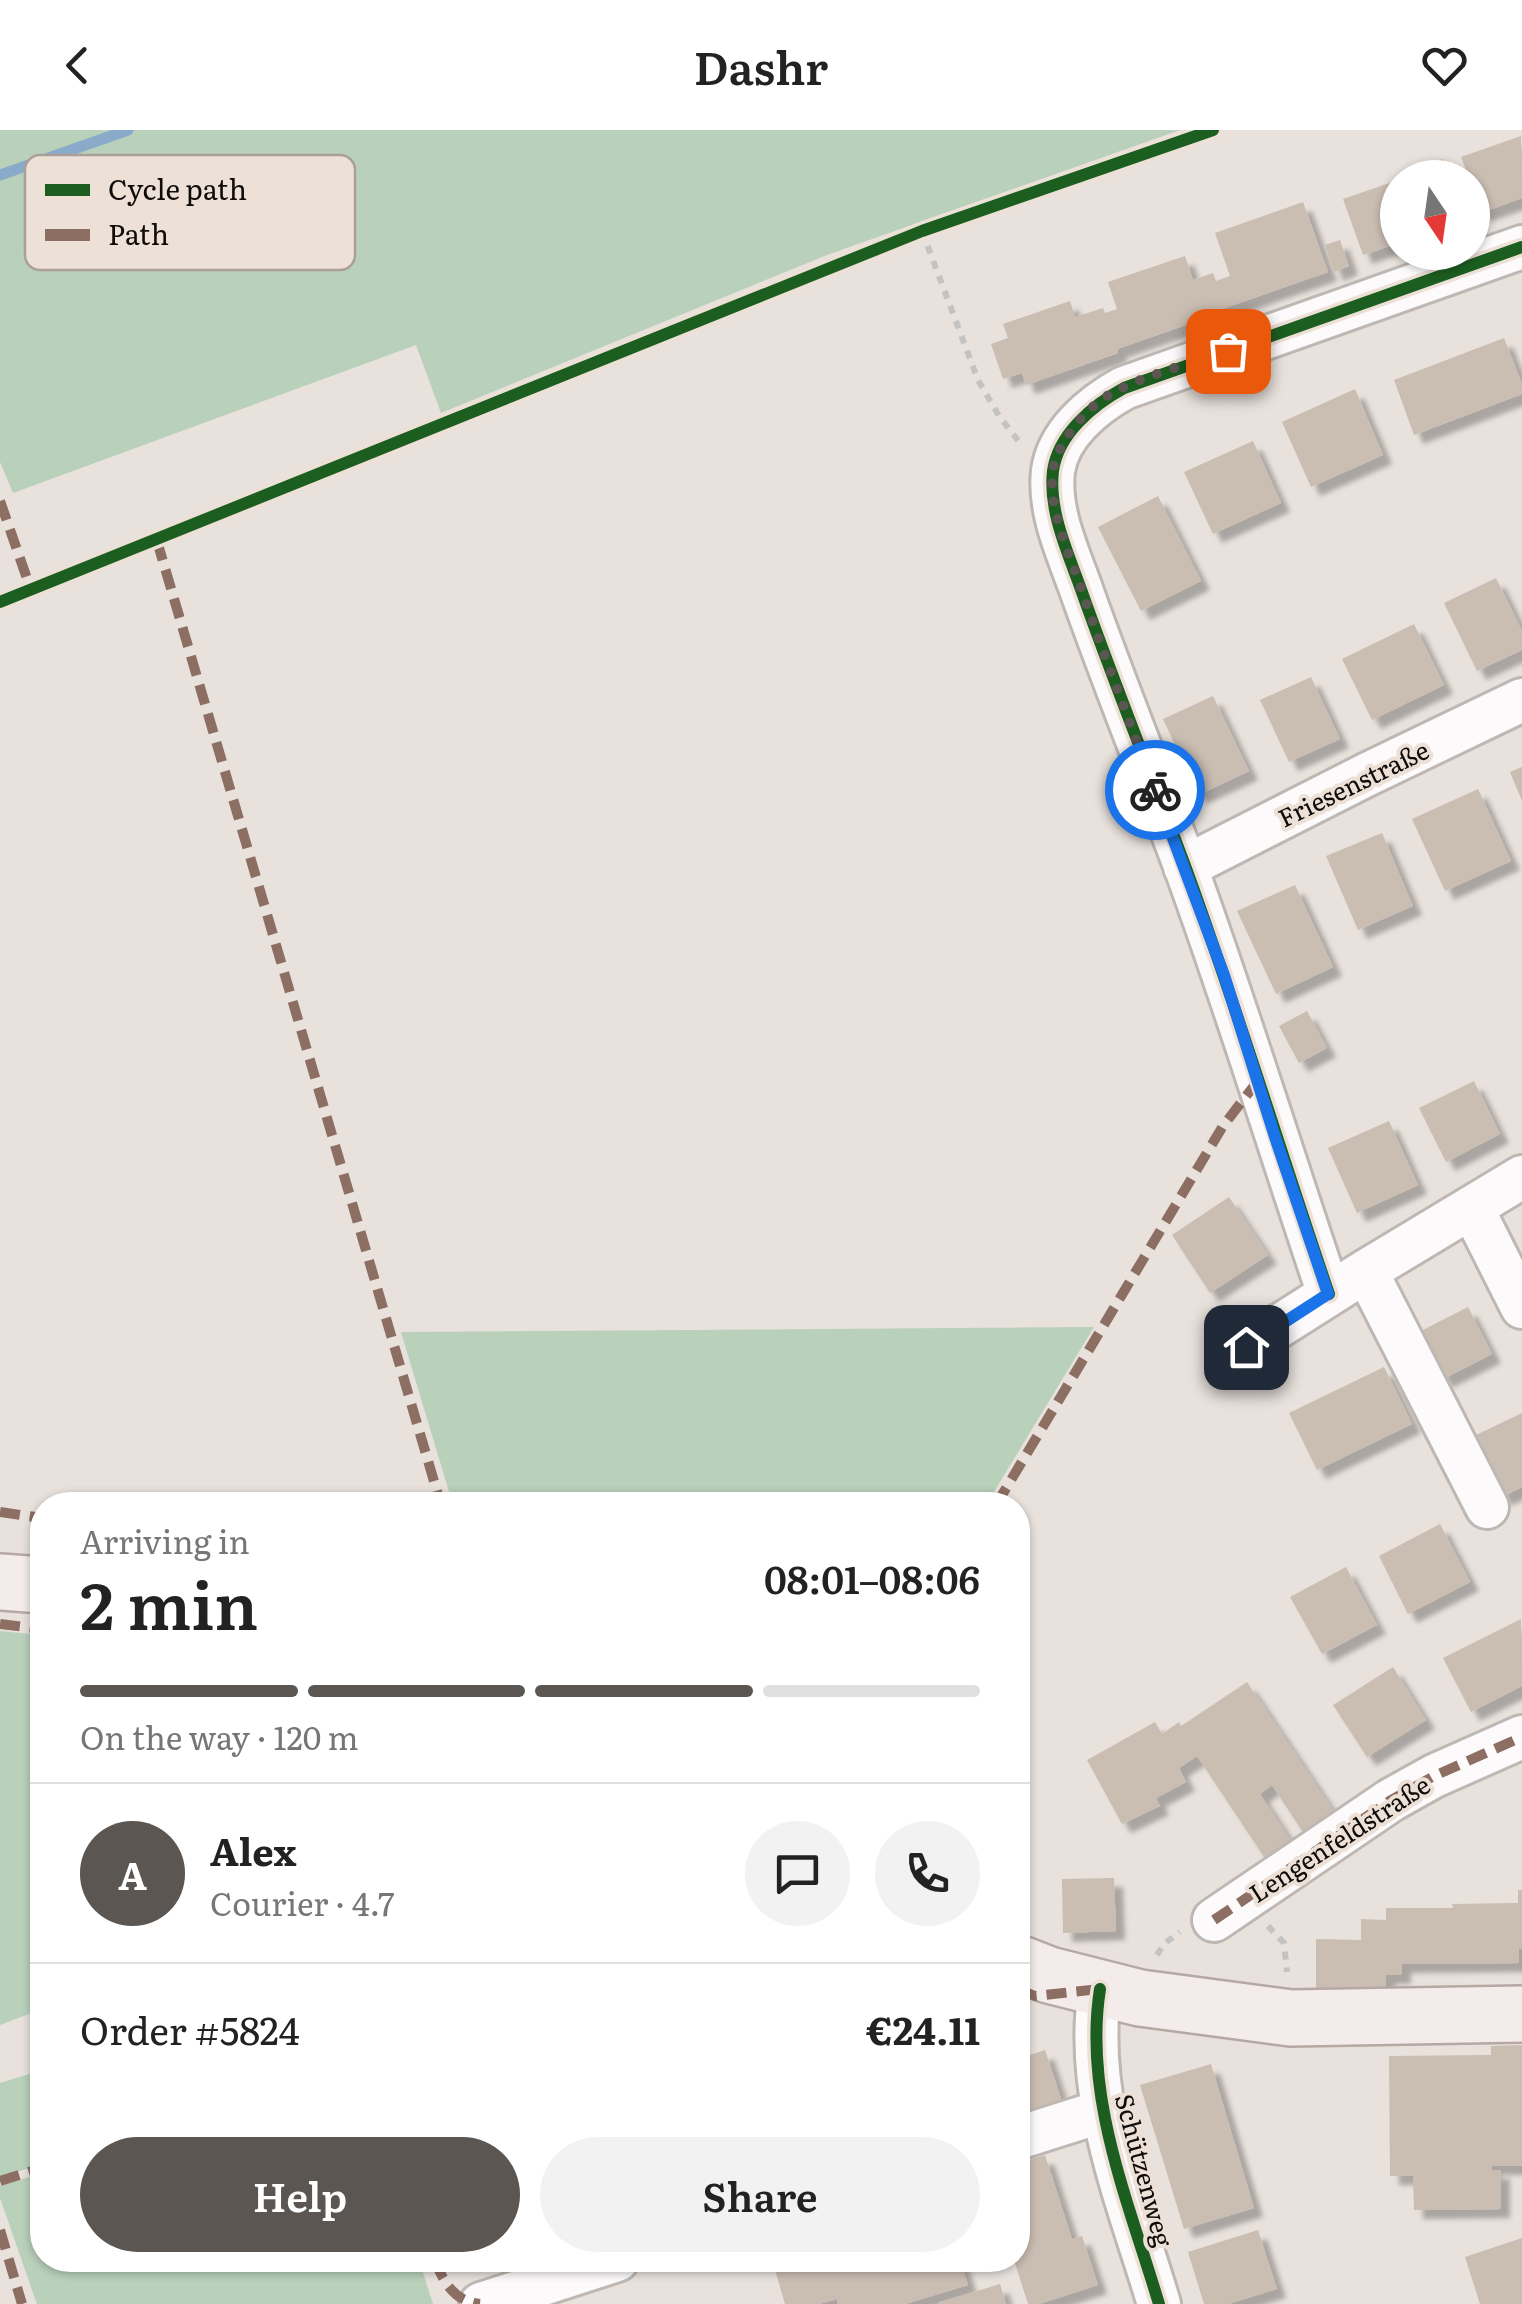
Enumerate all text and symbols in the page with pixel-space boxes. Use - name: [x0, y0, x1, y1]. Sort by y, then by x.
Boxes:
- text: Dashr: [694, 32, 828, 99]
- icon: back: [50, 38, 105, 93]
- icon: heart: [1417, 38, 1472, 93]
- legend: [25, 155, 355, 270]
- north arrow: [1380, 160, 1490, 270]
- map controls: [1380, 160, 1490, 270]
- text: Cycle path: [108, 167, 247, 209]
- text: Path: [108, 212, 169, 254]
- pin: [1186, 309, 1271, 394]
- icon: bag: [1201, 324, 1256, 379]
- street label: Friesenstraße: [1271, 730, 1435, 836]
- courier: [1105, 740, 1205, 840]
- icon: bike: [1128, 763, 1183, 818]
- pin: [1204, 1305, 1289, 1390]
- icon: home: [1219, 1320, 1274, 1375]
- text: Arriving in: [80, 1516, 250, 1564]
- text: 08:01–08:06: [764, 1549, 980, 1606]
- text: 2 min: [80, 1553, 258, 1650]
- text: On the way · 120 m: [80, 1712, 359, 1760]
- street label: Lengenfeldstraße: [1241, 1766, 1437, 1910]
- text: Alex: [210, 1821, 296, 1878]
- button: chat: [745, 1821, 850, 1926]
- button: phone: [875, 1821, 980, 1926]
- text: A: [118, 1845, 147, 1902]
- text: Courier · 4.7: [210, 1878, 395, 1926]
- text: Order #5824: [80, 2000, 300, 2057]
- text: €24.11: [866, 2000, 980, 2057]
- street label: Schützenweg: [1107, 2089, 1183, 2251]
- button: Help: [80, 2137, 520, 2252]
- button: Share: [540, 2137, 980, 2252]

